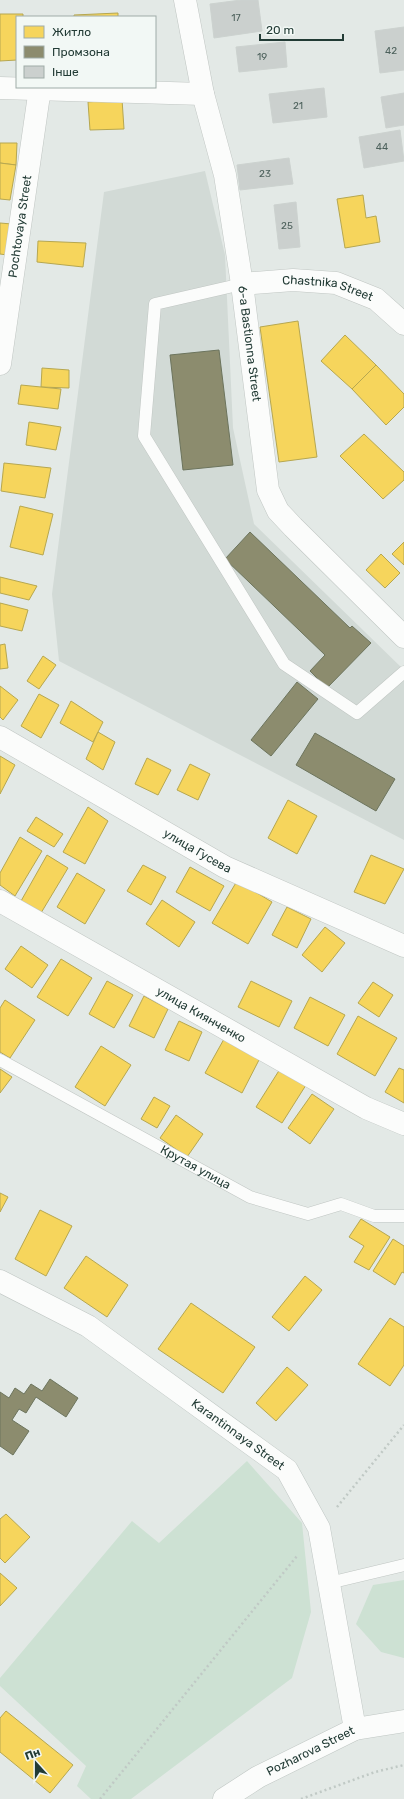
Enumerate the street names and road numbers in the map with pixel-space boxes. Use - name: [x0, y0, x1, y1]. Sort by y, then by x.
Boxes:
- street label: Pochtovaya Street: [6, 174, 34, 279]
- street label: Chastnika Street: [282, 273, 375, 304]
- street label: 6-a Bastionna Street: [235, 285, 264, 403]
- street label: улица Гусева: [161, 826, 233, 876]
- street label: улица Киянченко: [154, 984, 248, 1045]
- street label: Крутая улица: [158, 1142, 233, 1192]
- street label: Karantinnaya Street: [189, 1396, 287, 1473]
- street label: Pozharova Street: [264, 1723, 357, 1779]

